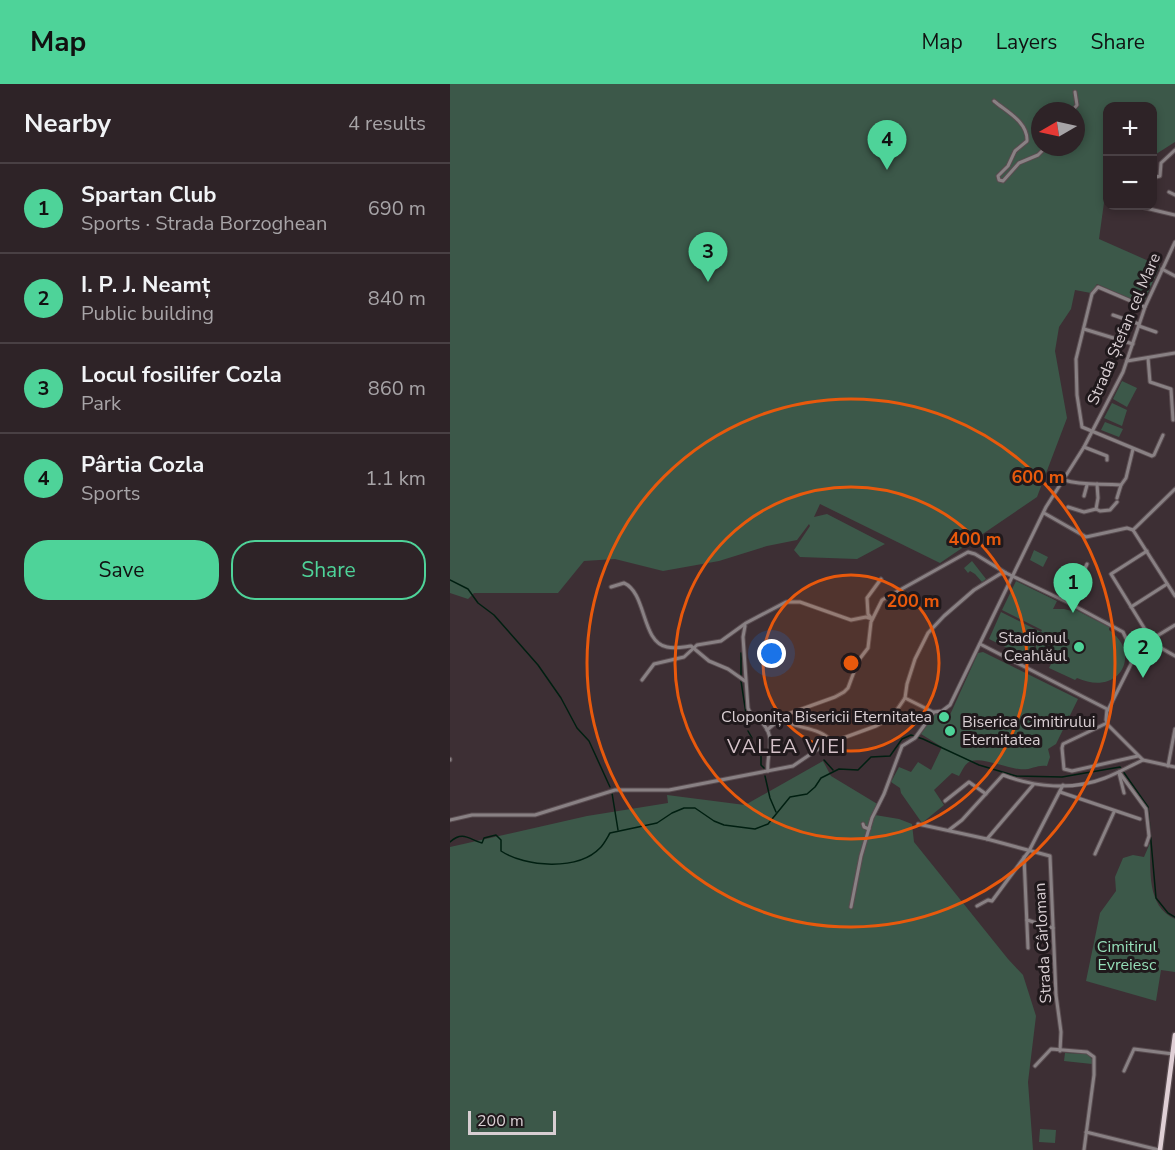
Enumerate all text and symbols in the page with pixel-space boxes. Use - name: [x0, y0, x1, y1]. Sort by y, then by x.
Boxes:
- text: Map: [30, 23, 86, 61]
- text: Map: [921, 28, 963, 56]
- text: Layers: [996, 28, 1057, 56]
- text: Share: [1090, 28, 1145, 56]
- north arrow: [1031, 102, 1085, 156]
- map controls: [1103, 102, 1157, 210]
- button: +: [1103, 102, 1157, 156]
- text: Nearby: [24, 106, 111, 141]
- text: 4 results: [348, 110, 426, 137]
- pin: 4: [868, 120, 906, 170]
- button: −: [1103, 156, 1157, 210]
- text: Spartan Club: [81, 180, 217, 210]
- text: 1: [38, 195, 50, 222]
- text: 690 m: [368, 195, 426, 222]
- text: Sports · Strada Borzoghean: [81, 210, 327, 237]
- pin: 3: [688, 232, 728, 282]
- street label: Strada Ștefan cel Mare: [1082, 250, 1166, 408]
- text: I. P. J. Neamț: [81, 270, 210, 300]
- text: 2: [38, 285, 50, 312]
- text: 840 m: [368, 285, 426, 312]
- text: Public building: [81, 300, 214, 327]
- text: Locul fosilifer Cozla: [81, 360, 282, 390]
- text: 3: [38, 375, 50, 402]
- text: 860 m: [368, 375, 426, 402]
- text: Park: [81, 390, 121, 417]
- text: Pârtia Cozla: [81, 450, 204, 480]
- text: 4: [38, 465, 50, 492]
- text: 1.1 km: [365, 465, 426, 492]
- text: 600 m: [1011, 465, 1065, 489]
- text: Sports: [81, 480, 140, 507]
- text: 400 m: [948, 527, 1002, 551]
- button: Save: [24, 540, 219, 600]
- button: Share: [231, 540, 426, 600]
- pin: 1: [1054, 564, 1092, 613]
- text: 200 m: [886, 589, 940, 613]
- place label: Stadionul Ceahlăul: [998, 627, 1067, 667]
- pin: 2: [1124, 628, 1162, 678]
- your location: [757, 639, 786, 668]
- marker: Stadionul Ceahlăul: [1072, 640, 1086, 654]
- centre of rings: [841, 653, 861, 673]
- place label: Cloponița Bisericii Eternitatea: [721, 706, 932, 728]
- marker: Cloponița Bisericii Eternitatea: [937, 710, 951, 724]
- place label: Biserica Cimitirului Eternitatea: [962, 711, 1095, 751]
- marker: Biserica Cimitirului Eternitatea: [943, 724, 957, 738]
- district label: VALEA VIEI: [726, 733, 847, 760]
- street label: Strada Cârloman: [1029, 882, 1057, 1004]
- park label: Cimitirul Evreiesc: [1097, 936, 1158, 976]
- scale bar: [468, 1108, 556, 1136]
- text: 200 m: [477, 1110, 524, 1132]

